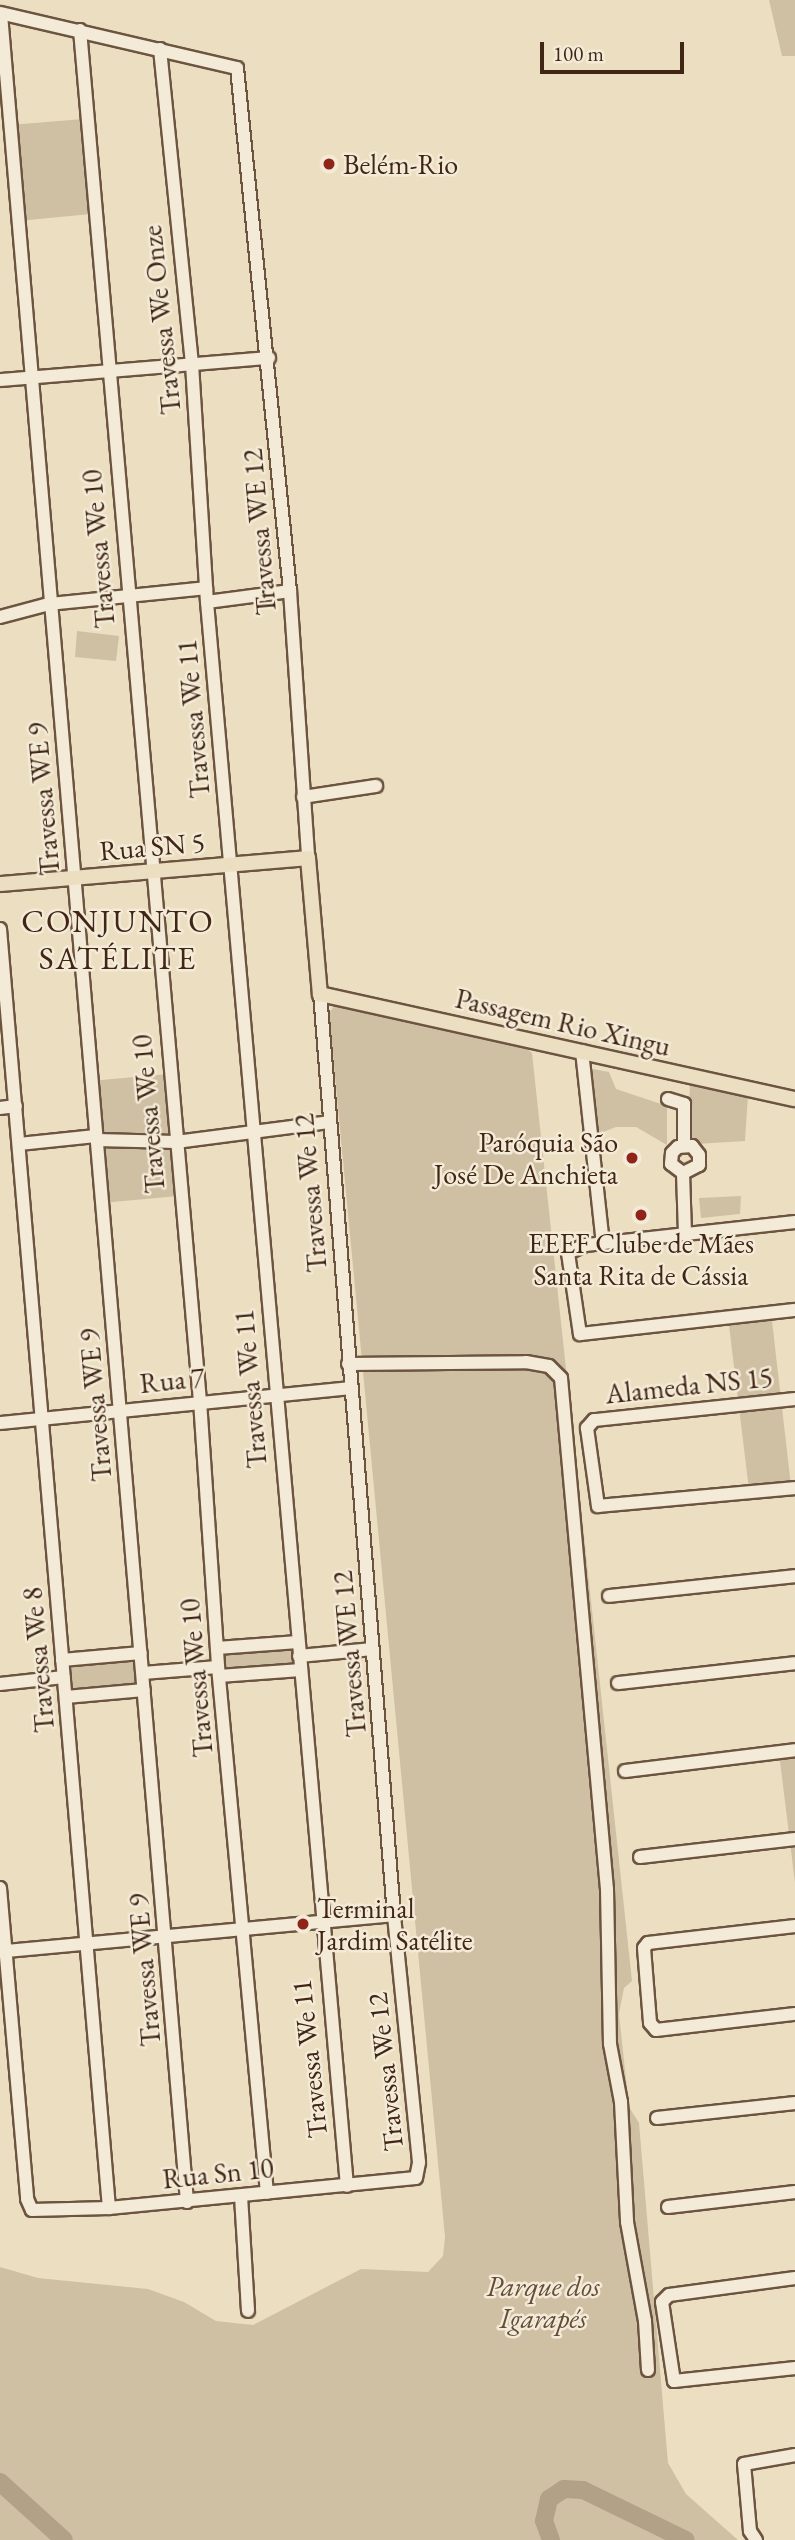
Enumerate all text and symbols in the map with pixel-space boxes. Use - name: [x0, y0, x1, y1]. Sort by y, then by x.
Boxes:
- scale bar: [543, 28, 686, 72]
- text: 100 m: [553, 40, 604, 67]
- place label: Belém-Rio: [343, 147, 458, 181]
- marker: Belém-Rio: [321, 156, 337, 172]
- street label: Travessa We Onze: [134, 224, 188, 416]
- street label: Travessa WE 12: [235, 447, 283, 617]
- street label: Travessa We 10: [74, 468, 122, 630]
- street label: Travessa We 11: [169, 638, 217, 800]
- street label: Travessa WE 9: [20, 721, 66, 877]
- street label: Rua SN 5: [98, 825, 206, 867]
- district label: CONJUNTO SATÉLITE: [22, 903, 214, 978]
- street label: Passagem Rio Xingu: [452, 981, 674, 1063]
- street label: Travessa We 10: [124, 1033, 172, 1195]
- street label: Travessa We 12: [286, 1112, 334, 1274]
- place label: Paróquia São José De Anchieta: [434, 1125, 618, 1191]
- marker: Paróquia São José De Anchieta: [624, 1150, 640, 1166]
- marker: EEEF Clube de Mães Santa Rita de Cássia: [633, 1207, 649, 1223]
- place label: EEEF Clube de Mães Santa Rita de Cássia: [528, 1226, 754, 1292]
- street label: Travessa We 11: [226, 1308, 274, 1470]
- street label: Travessa WE 9: [72, 1327, 118, 1483]
- street label: Alameda NS 15: [604, 1359, 774, 1411]
- street label: Rua 7: [138, 1360, 206, 1400]
- street label: Travessa WE 12: [325, 1569, 373, 1739]
- street label: Travessa We 8: [15, 1586, 61, 1734]
- street label: Travessa We 10: [172, 1597, 220, 1759]
- place label: Terminal Jardim Satélite: [317, 1891, 473, 1957]
- street label: Travessa WE 9: [121, 1892, 167, 2048]
- marker: Terminal Jardim Satélite: [295, 1916, 311, 1932]
- street label: Travessa We 11: [284, 1978, 334, 2140]
- street label: Travessa We 12: [360, 1991, 410, 2153]
- street label: Rua Sn 10: [161, 2150, 275, 2196]
- park label: Parque dos Igarapés: [486, 2269, 600, 2335]

